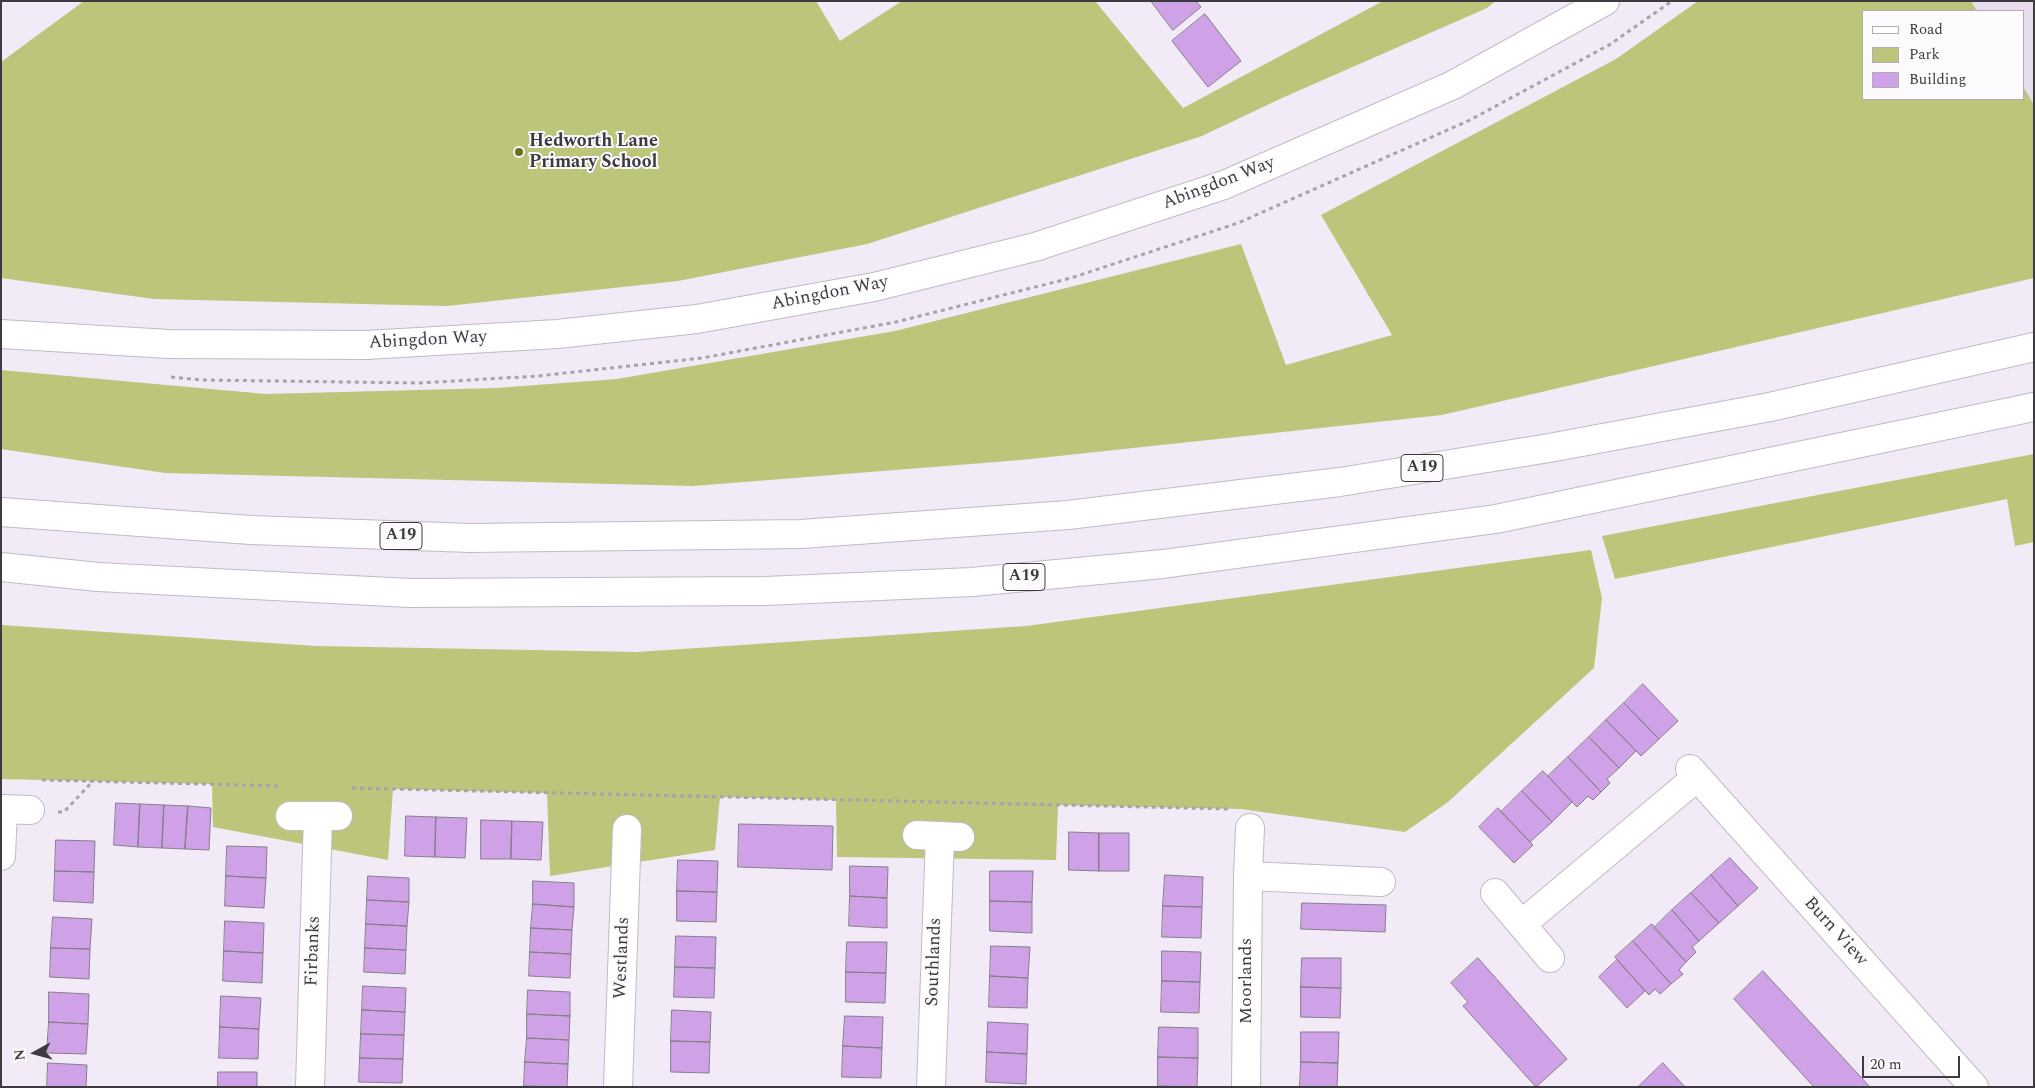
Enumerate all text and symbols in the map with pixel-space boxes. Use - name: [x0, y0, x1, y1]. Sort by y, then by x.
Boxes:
- legend: [1862, 10, 2025, 100]
- text: Road: [1909, 18, 1943, 41]
- text: Park: [1909, 43, 1940, 66]
- text: Building: [1909, 68, 1966, 91]
- place label: Hedworth Lane Primary School: [529, 131, 658, 173]
- marker: Hedworth Lane Primary School: [513, 146, 525, 158]
- street label: Abingdon Way: [1160, 153, 1278, 215]
- street label: Abingdon Way: [770, 272, 890, 316]
- street label: Abingdon Way: [368, 327, 488, 355]
- road number: A19: [1401, 454, 1443, 482]
- road number: A19: [380, 522, 422, 550]
- road number: A19: [1003, 564, 1045, 590]
- street label: Burn View: [1798, 893, 1872, 971]
- street label: Firbanks: [302, 915, 326, 987]
- street label: Westlands: [611, 916, 635, 1000]
- street label: Southlands: [923, 917, 947, 1007]
- street label: Moorlands: [1236, 938, 1258, 1024]
- north arrow: [10, 1028, 60, 1078]
- scale bar: [1865, 1046, 1962, 1078]
- text: N: [8, 1048, 31, 1062]
- text: 20 m: [1870, 1053, 1902, 1076]

